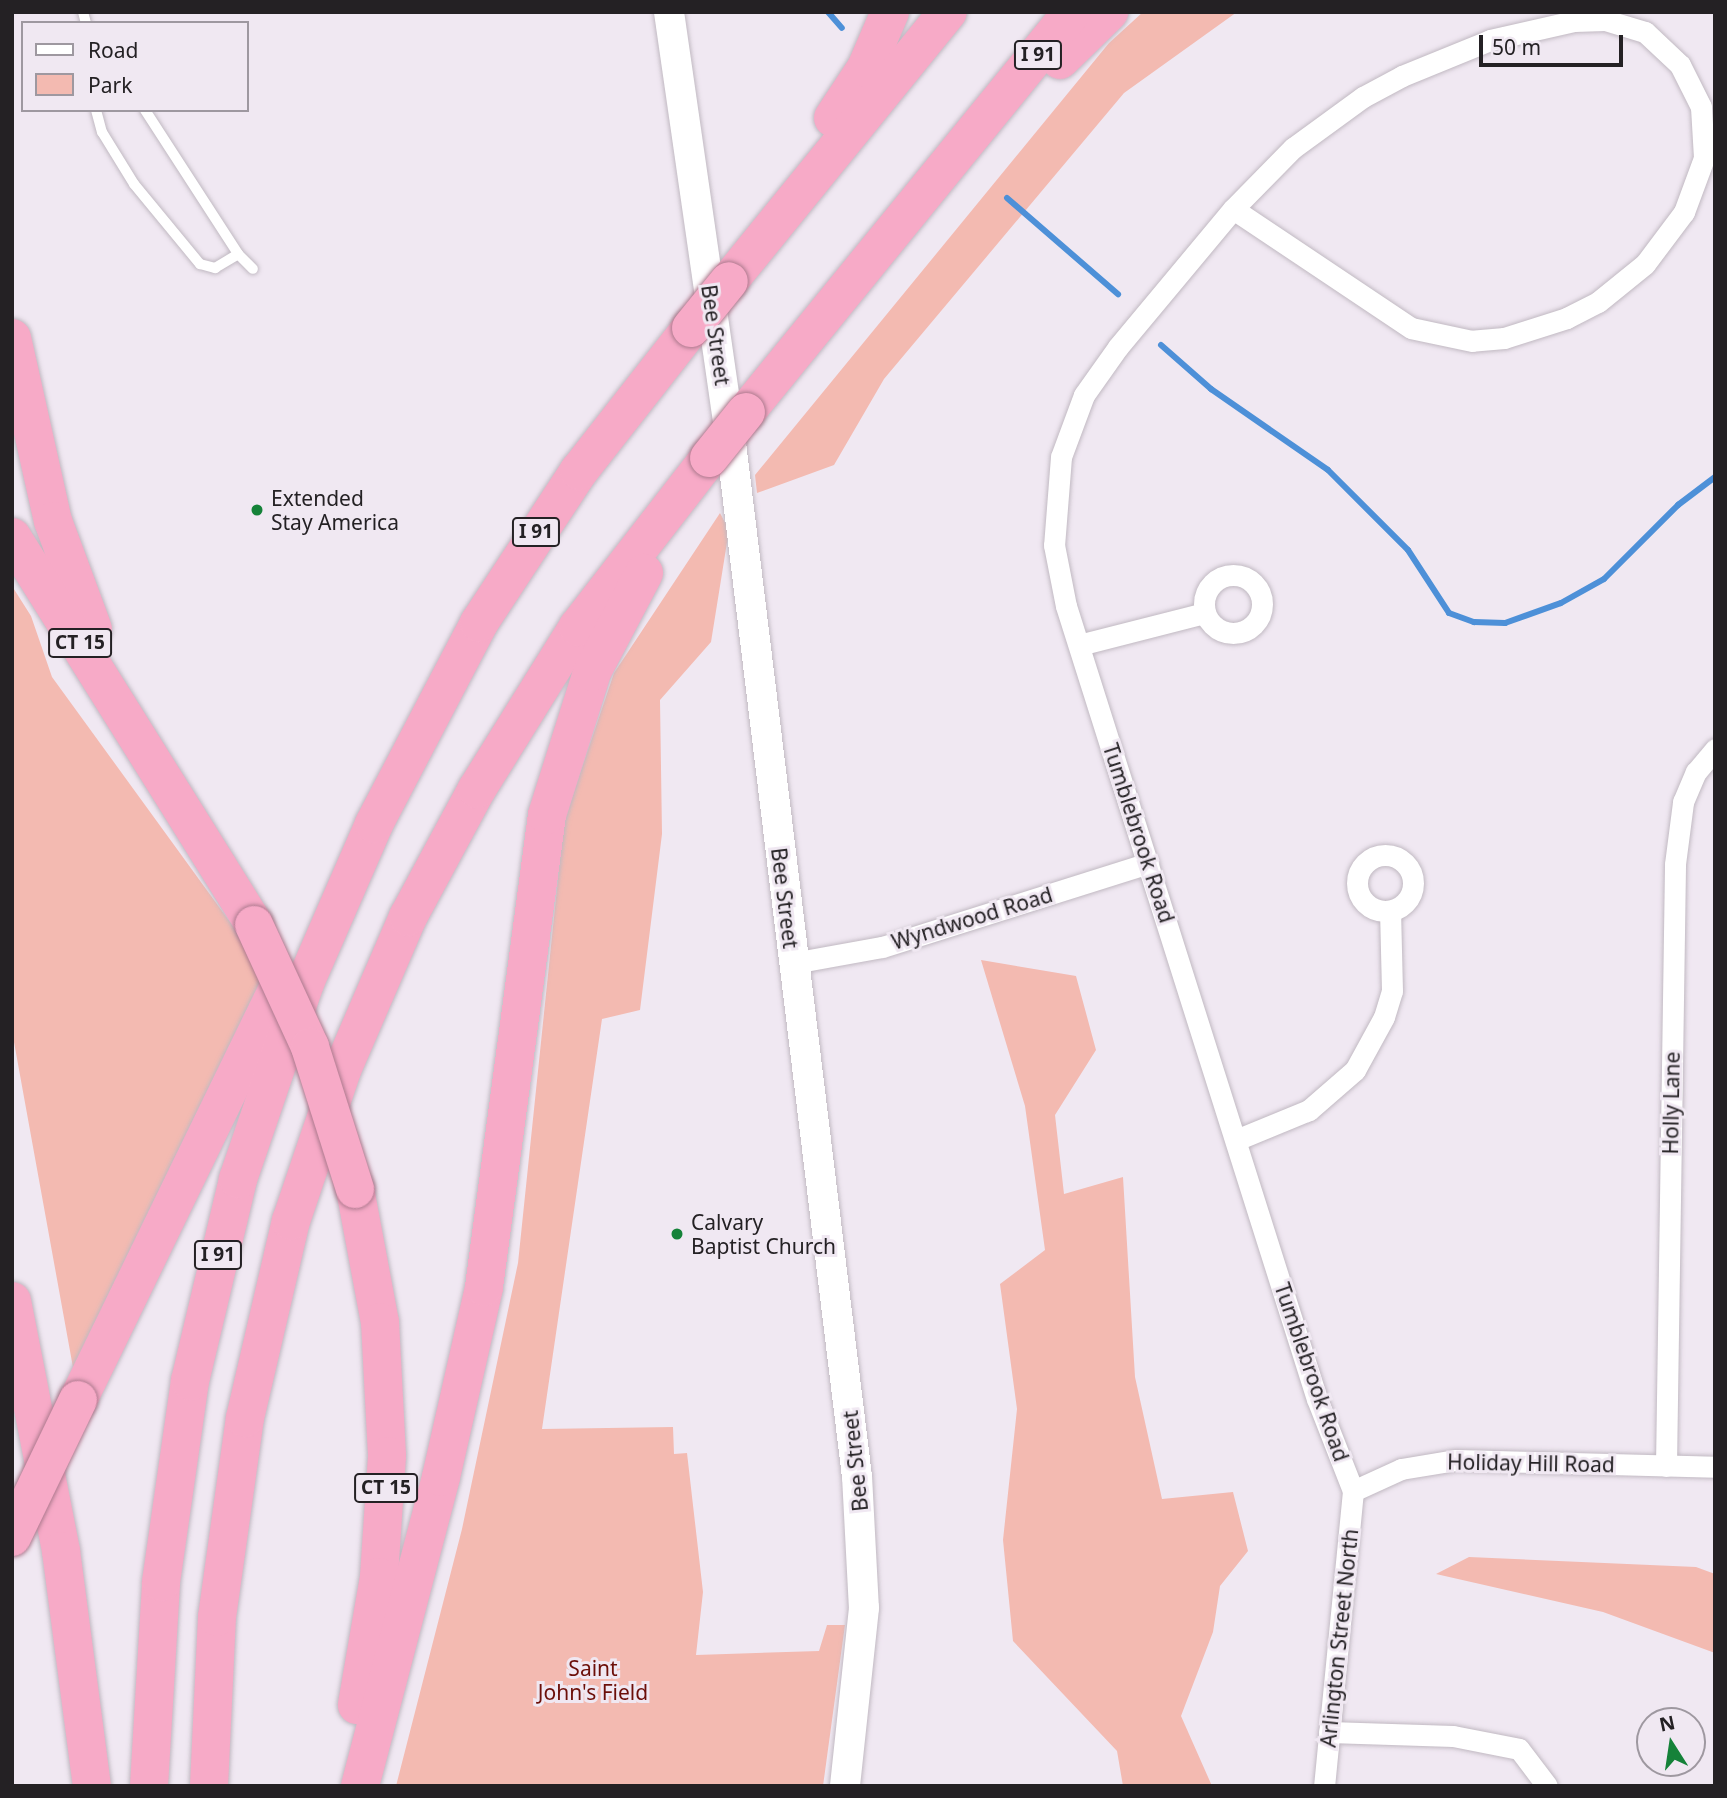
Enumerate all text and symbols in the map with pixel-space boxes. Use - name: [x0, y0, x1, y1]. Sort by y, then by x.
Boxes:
- legend: [21, 21, 248, 112]
- scale bar: [1482, 21, 1626, 65]
- text: 50 m: [1492, 33, 1541, 61]
- text: Road: [88, 36, 138, 64]
- road number: I 91: [1014, 40, 1062, 70]
- text: Park: [88, 71, 132, 99]
- street label: Bee Street: [696, 283, 736, 387]
- place label: Extended Stay America: [271, 485, 399, 535]
- marker: Extended Stay America: [249, 502, 265, 518]
- road number: I 91: [512, 516, 560, 548]
- road number: CT 15: [47, 628, 113, 658]
- street label: Tumblebrook Road: [1098, 740, 1180, 926]
- street label: Bee Street: [766, 846, 804, 950]
- street label: Wyndwood Road: [889, 882, 1055, 954]
- street label: Holly Lane: [1658, 1051, 1684, 1155]
- place label: Calvary Baptist Church: [691, 1209, 836, 1259]
- marker: Calvary Baptist Church: [669, 1226, 685, 1242]
- road number: I 91: [194, 1240, 242, 1270]
- street label: Tumblebrook Road: [1270, 1279, 1354, 1465]
- street label: Bee Street: [837, 1409, 873, 1513]
- street label: Holiday Hill Road: [1447, 1449, 1615, 1477]
- road number: CT 15: [353, 1472, 419, 1504]
- street label: Arlington Street North: [1315, 1528, 1363, 1748]
- park label: Saint John's Field: [538, 1655, 648, 1705]
- north arrow: [1636, 1707, 1706, 1777]
- text: N: [1657, 1709, 1677, 1738]

